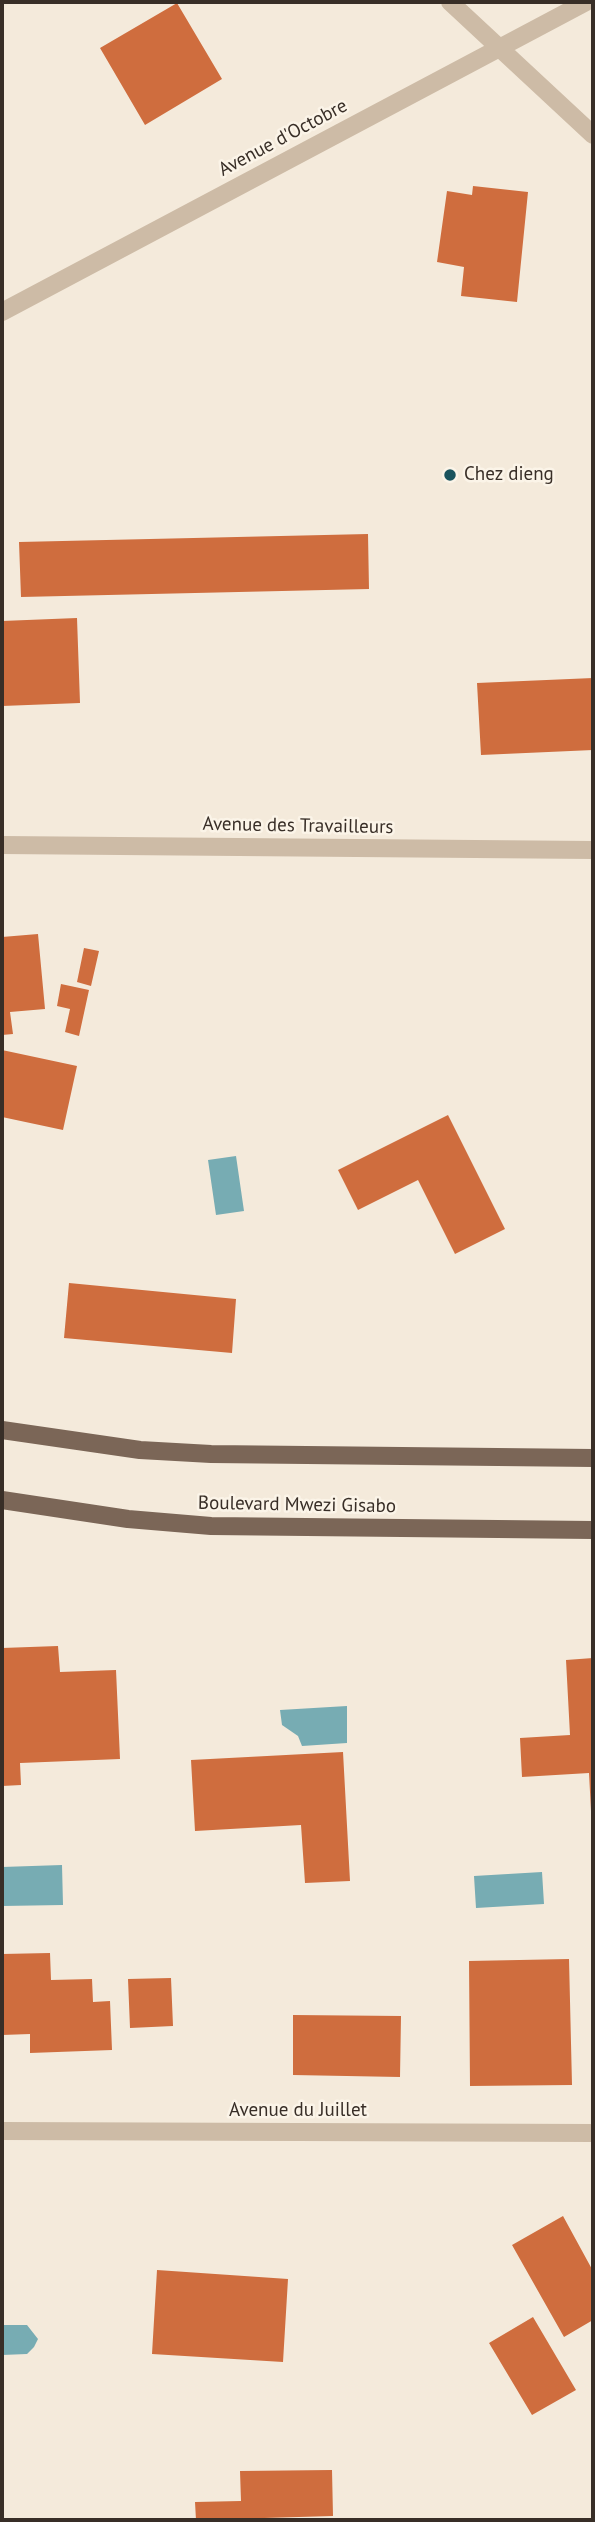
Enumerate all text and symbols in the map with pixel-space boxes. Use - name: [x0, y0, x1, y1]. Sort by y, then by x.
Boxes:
- street label: Avenue d'Octobre: [215, 95, 351, 181]
- place label: Chez dieng: [464, 464, 554, 486]
- marker: Chez dieng: [442, 467, 458, 483]
- street label: Avenue des Travailleurs: [202, 813, 394, 839]
- street label: Boulevard Mwezi Gisabo: [198, 1492, 396, 1518]
- street label: Avenue du Juillet: [229, 2100, 367, 2122]

